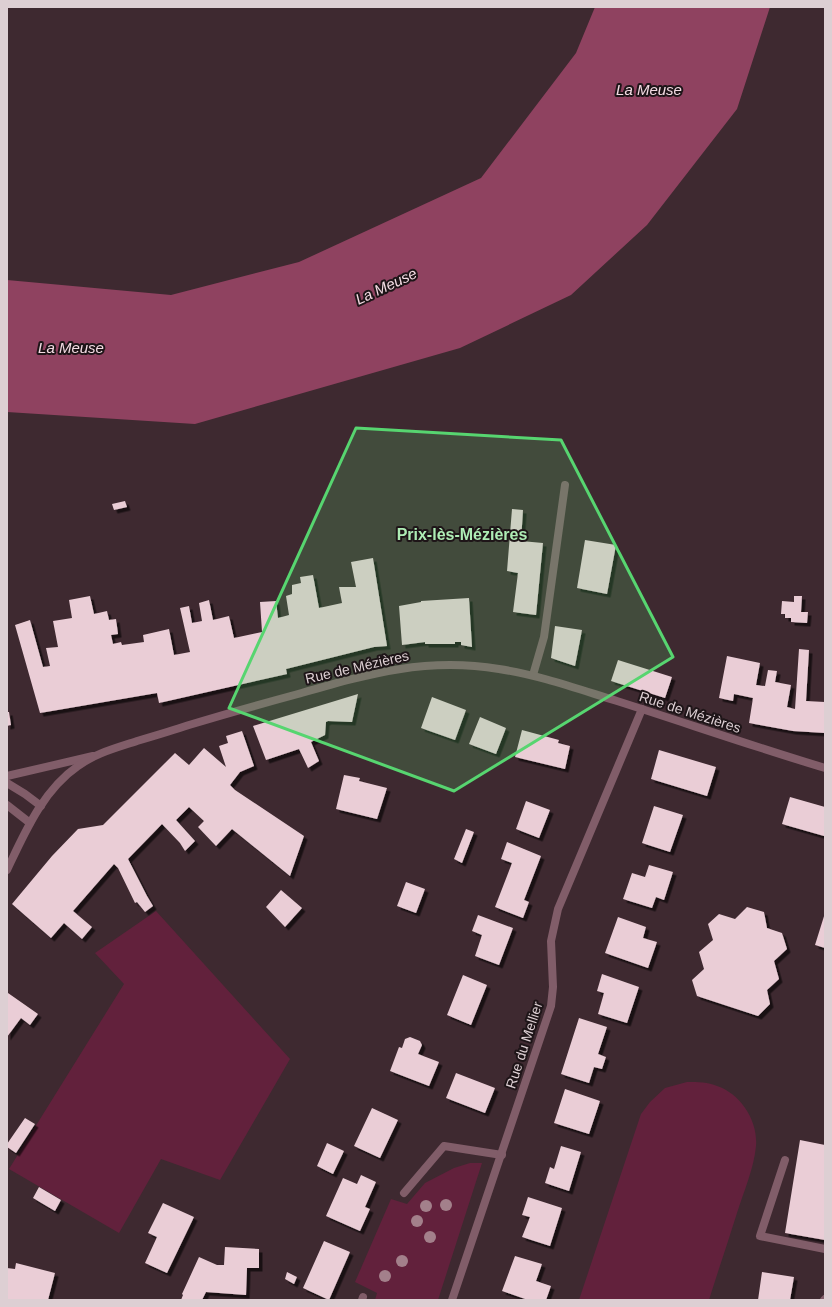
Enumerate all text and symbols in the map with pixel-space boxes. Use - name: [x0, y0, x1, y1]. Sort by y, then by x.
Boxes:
- water label: La Meuse: [616, 81, 682, 98]
- water label: La Meuse: [353, 264, 419, 308]
- water label: La Meuse: [38, 339, 104, 356]
- district label: Prix-lès-Mézières: [397, 526, 527, 543]
- street label: Rue de Mézières: [304, 647, 410, 687]
- street label: Rue de Mézières: [637, 688, 743, 736]
- street label: Rue du Mellier: [502, 999, 546, 1090]

